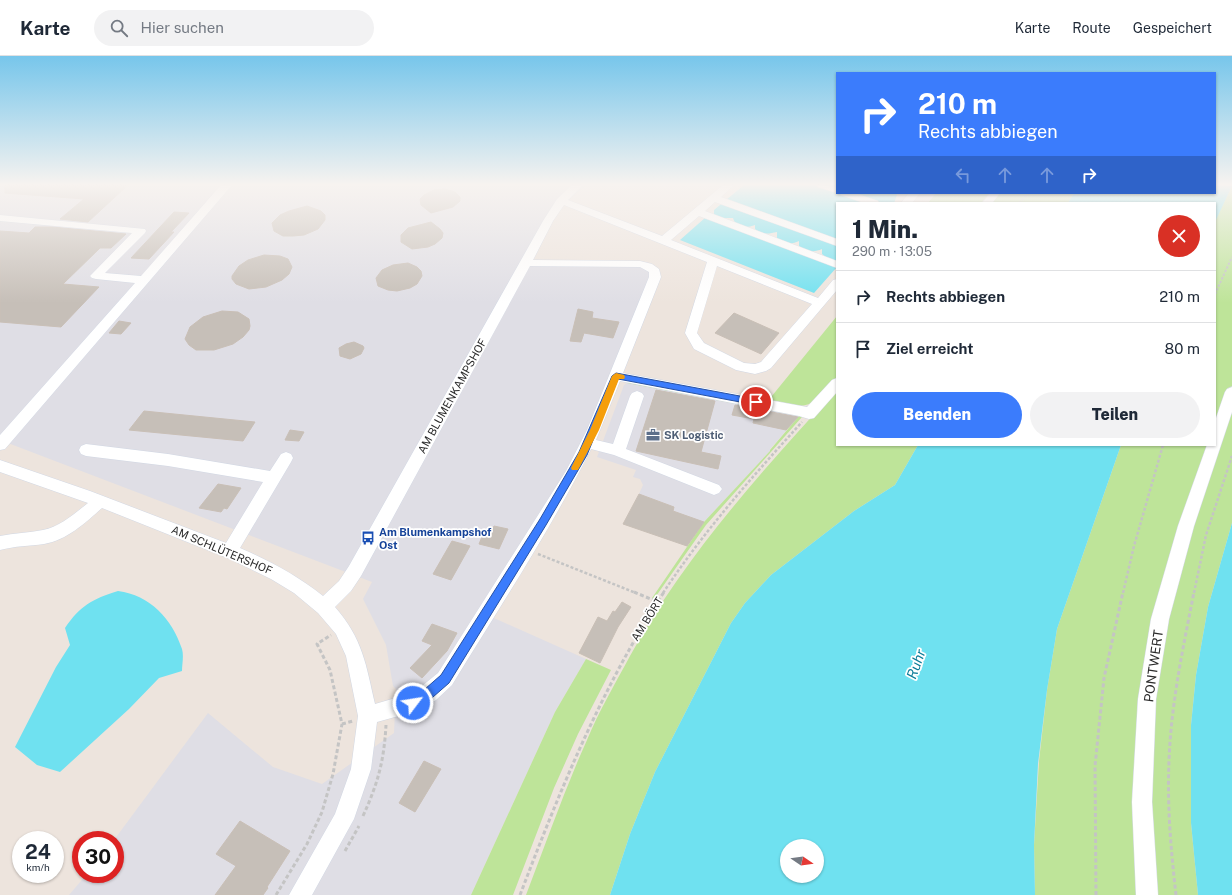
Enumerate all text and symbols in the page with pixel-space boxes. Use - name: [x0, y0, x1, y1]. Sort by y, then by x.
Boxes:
- search box: [94, 10, 374, 46]
- text: Karte: [20, 17, 70, 39]
- icon: search: [108, 17, 130, 39]
- text: Hier suchen: [140, 19, 224, 36]
- text: Karte: [1015, 20, 1050, 36]
- text: Route: [1072, 20, 1111, 36]
- text: Gespeichert: [1133, 20, 1212, 36]
- text: 210 m: [918, 87, 997, 120]
- icon: right: [852, 88, 904, 140]
- text: Rechts abbiegen: [918, 121, 1058, 142]
- icon: left: [952, 164, 974, 186]
- icon: ahead: [994, 164, 1016, 186]
- icon: ahead: [1036, 164, 1058, 186]
- icon: right: [1078, 164, 1100, 186]
- text: 1 Min.: [852, 215, 918, 243]
- button: close: [1158, 215, 1200, 257]
- text: 290 m · 13:05: [852, 244, 932, 259]
- icon: right: [852, 286, 874, 308]
- text: Rechts abbiegen: [886, 288, 1005, 305]
- text: 210 m: [1159, 288, 1200, 305]
- street label: AM BLUMENKAMPSHOF: [415, 337, 489, 455]
- icon: arrive: [852, 338, 874, 360]
- text: Ziel erreicht: [886, 340, 973, 357]
- text: 80 m: [1165, 340, 1200, 357]
- pin: [739, 385, 773, 419]
- icon: arrive: [745, 391, 767, 413]
- button: Beenden: [852, 392, 1022, 438]
- button: Teilen: [1030, 392, 1200, 438]
- office icon: SK Logistic: [645, 427, 661, 443]
- place label: SK Logistic: [664, 429, 724, 441]
- street label: AM SCHLÜTERSHOF: [170, 522, 275, 577]
- place label: Am Blumenkampshof Ost: [379, 526, 492, 551]
- bus stop icon: Am Blumenkampshof Ost: [360, 530, 376, 546]
- street label: AM BÖRT: [628, 594, 665, 643]
- street label: PONTWERT: [1141, 629, 1166, 703]
- water label: Ruhr: [903, 646, 929, 681]
- position arrow: [392, 682, 434, 724]
- speed limit sign: 30: [72, 831, 124, 883]
- north arrow: [780, 839, 824, 883]
- map controls: [780, 839, 824, 883]
- text: 24: [25, 840, 51, 864]
- text: km/h: [26, 861, 50, 873]

